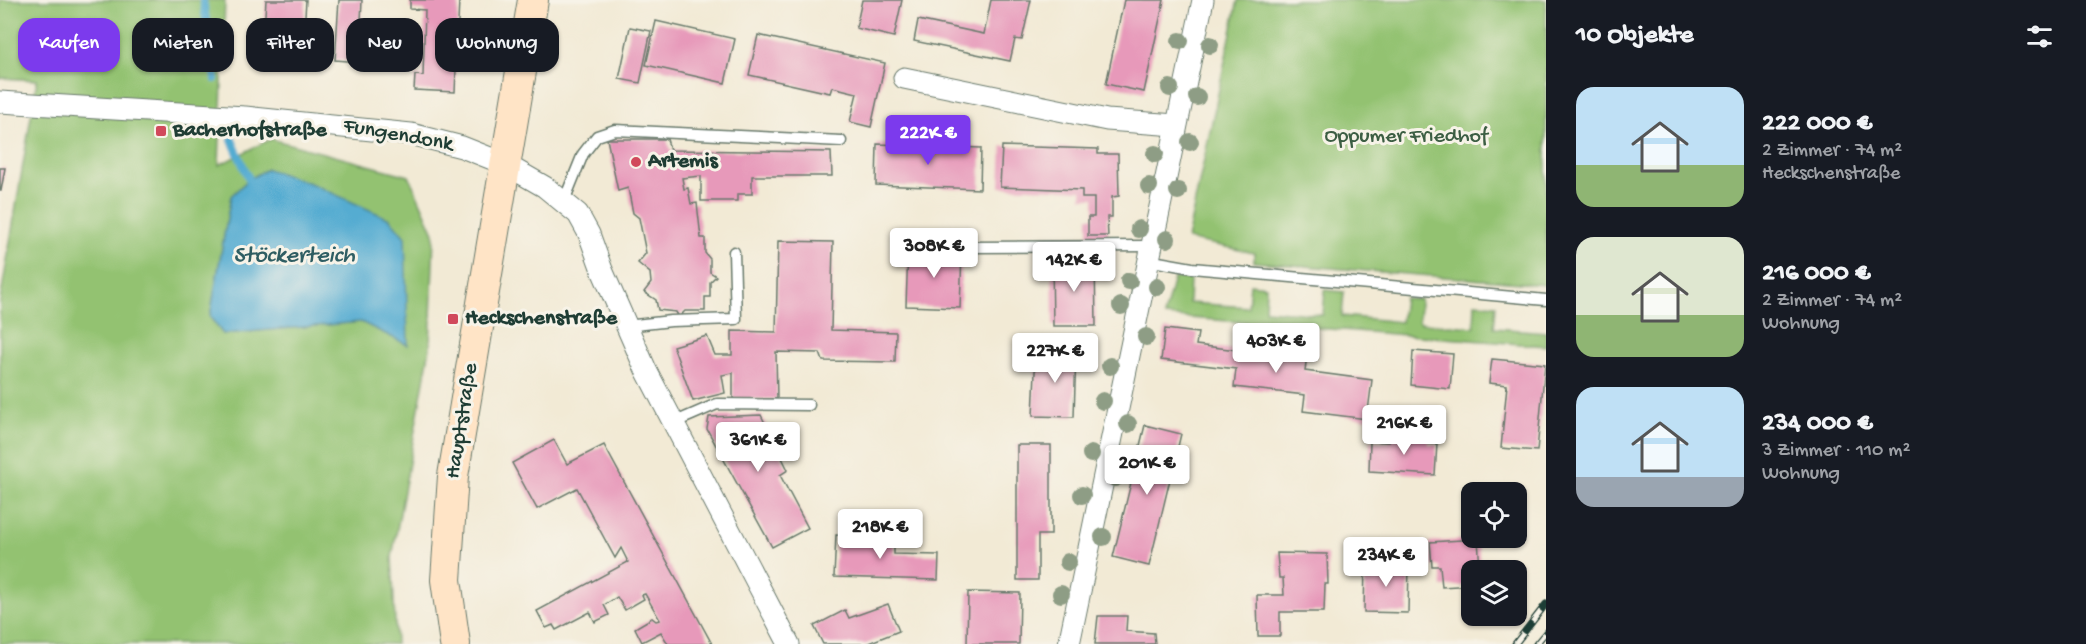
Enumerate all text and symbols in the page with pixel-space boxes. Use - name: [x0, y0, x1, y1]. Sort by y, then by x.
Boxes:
- chip: Kaufen: [18, 18, 120, 72]
- chip: Mieten: [132, 18, 234, 72]
- chip: Filter: [246, 18, 334, 72]
- chip: Neu: [346, 18, 423, 72]
- chip: Wohnung: [435, 18, 559, 72]
- icon: filters: [2023, 20, 2056, 53]
- text: 10 Objekte: [1576, 21, 1693, 52]
- text: 222 000 €: [1762, 109, 1872, 140]
- icon: home: [1624, 111, 1696, 183]
- street label: Fungendonk: [340, 113, 457, 159]
- pin: 222K €: [879, 115, 977, 166]
- place label: Bacherhofstraße: [172, 118, 327, 144]
- text: 222K €: [899, 123, 957, 146]
- marker: Bacherhofstraße: [154, 124, 168, 138]
- park label: Oppumer Friedhof: [1324, 124, 1490, 150]
- text: 2 Zimmer · 74 m²: [1762, 140, 1902, 163]
- place label: Artemis: [647, 149, 719, 175]
- marker: Artemis: [629, 155, 643, 169]
- text: Heckschenstraße: [1762, 163, 1900, 186]
- pin: 308K €: [885, 228, 983, 279]
- text: 308K €: [904, 236, 964, 259]
- water label: Stöckerteich: [233, 242, 356, 271]
- pin: 142K €: [1025, 242, 1123, 293]
- text: 142K €: [1047, 250, 1102, 273]
- text: 216 000 €: [1762, 259, 1871, 290]
- icon: home: [1624, 261, 1696, 333]
- text: 2 Zimmer · 74 m²: [1762, 290, 1902, 313]
- place label: Heckschenstraße: [465, 306, 618, 332]
- marker: Heckschenstraße: [446, 312, 460, 326]
- text: Wohnung: [1762, 313, 1840, 336]
- pin: 403K €: [1227, 323, 1325, 374]
- text: 403K €: [1247, 331, 1305, 354]
- pin: 227K €: [1006, 333, 1104, 384]
- text: 227K €: [1026, 341, 1084, 364]
- street label: Hauptstraße: [441, 361, 485, 481]
- pin: 216K €: [1355, 405, 1453, 456]
- text: 234 000 €: [1762, 409, 1873, 440]
- icon: home: [1624, 411, 1696, 483]
- text: 216K €: [1376, 413, 1432, 436]
- pin: 361K €: [709, 422, 807, 473]
- text: 361K €: [730, 430, 786, 453]
- text: 3 Zimmer · 110 m²: [1762, 440, 1910, 463]
- pin: 201K €: [1098, 445, 1196, 496]
- text: 201K €: [1119, 453, 1175, 476]
- text: Wohnung: [1762, 463, 1840, 486]
- map controls: [1461, 482, 1527, 626]
- button: locate: [1461, 482, 1527, 548]
- pin: 218K €: [831, 509, 929, 560]
- text: 218K €: [852, 517, 908, 540]
- pin: 234K €: [1337, 537, 1435, 588]
- text: 234K €: [1357, 545, 1415, 568]
- button: layers: [1461, 560, 1527, 626]

